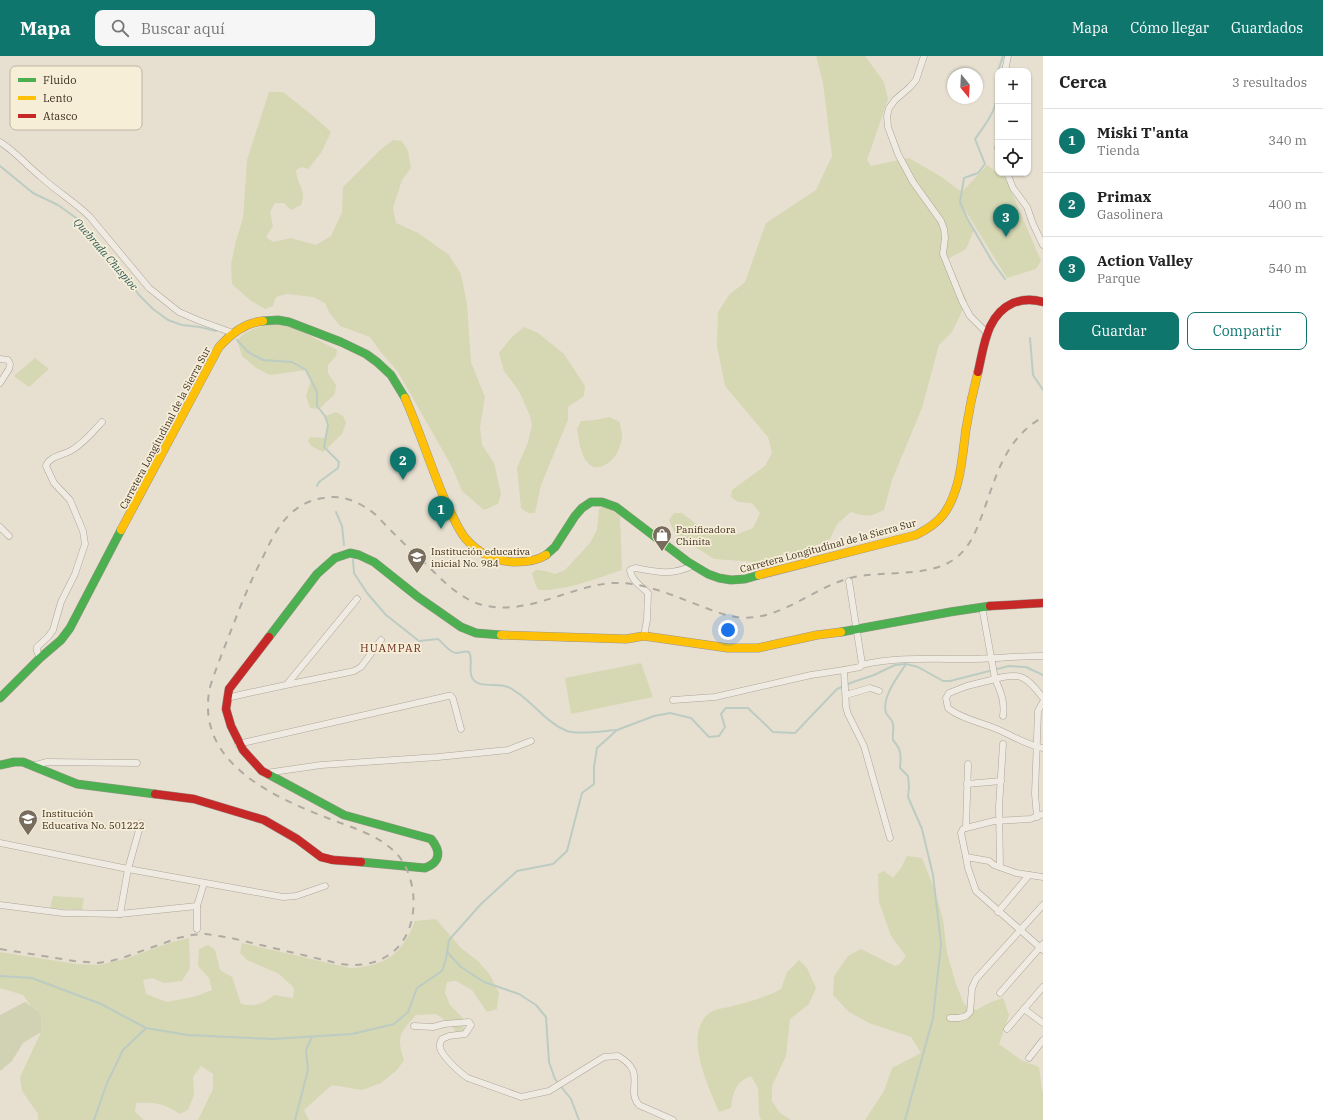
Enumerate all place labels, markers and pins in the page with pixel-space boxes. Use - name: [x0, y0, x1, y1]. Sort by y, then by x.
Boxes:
- pin: 3: [993, 204, 1019, 237]
- pin: 2: [390, 447, 416, 480]
- pin: 1: [428, 496, 454, 529]
- place label: Panificadora Chinita: [676, 523, 736, 548]
- shop icon: Panificadora Chinita: [651, 524, 673, 552]
- place label: Institución educativa inicial No. 984: [431, 545, 531, 570]
- school or university icon: Institución educativa inicial No. 984: [406, 546, 428, 574]
- place label: Institución Educativa No. 501222: [42, 807, 145, 832]
- school or university icon: Institución Educativa No. 501222: [17, 808, 39, 836]

